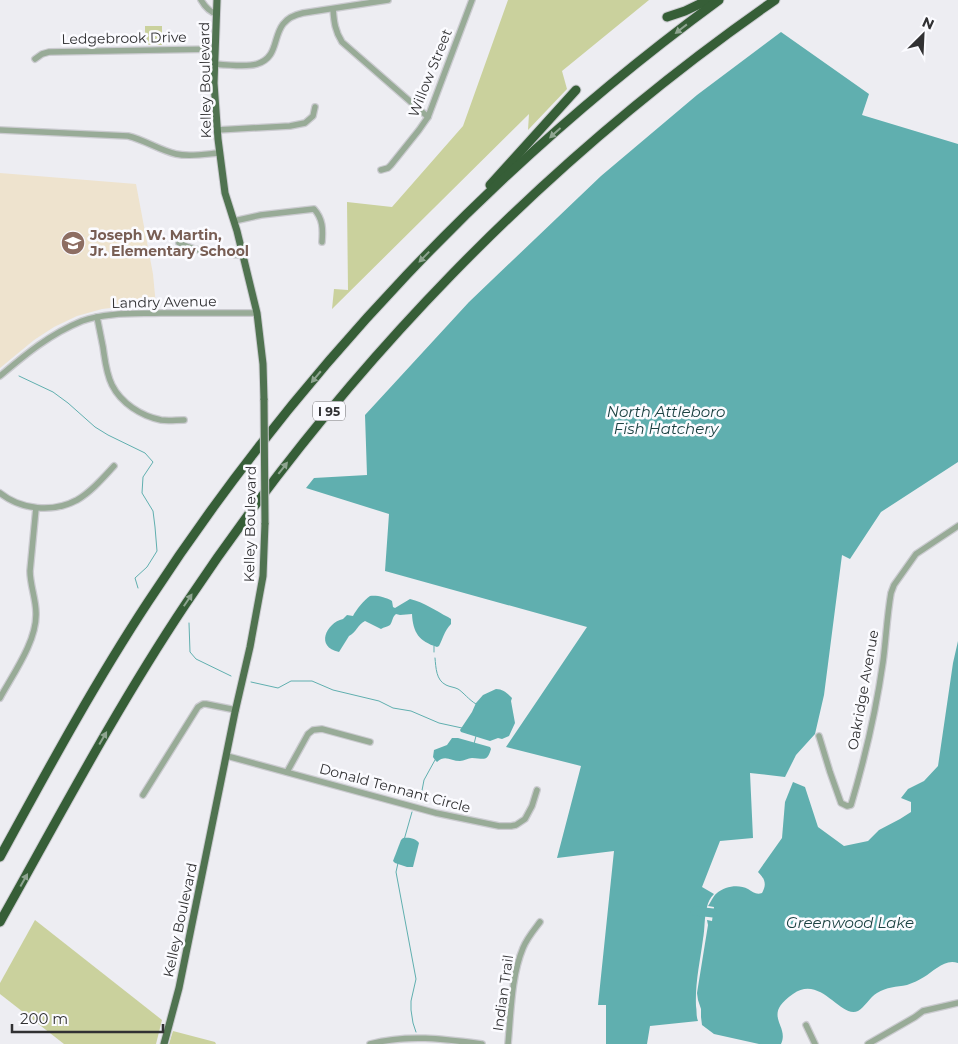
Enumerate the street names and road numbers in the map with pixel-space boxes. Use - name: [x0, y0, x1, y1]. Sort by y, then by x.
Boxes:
- street label: Kelley Boulevard: [195, 22, 215, 138]
- street label: Willow Street: [404, 26, 456, 120]
- street label: Ledgebrook Drive: [61, 28, 187, 48]
- street label: Landry Avenue: [111, 292, 217, 312]
- road number: I 95: [313, 402, 345, 421]
- street label: Kelley Boulevard: [240, 466, 260, 582]
- street label: Oakridge Avenue: [844, 629, 882, 751]
- street label: Donald Tennant Circle: [317, 759, 473, 817]
- street label: Kelley Boulevard: [159, 861, 201, 979]
- street label: Indian Trail: [489, 954, 517, 1032]

